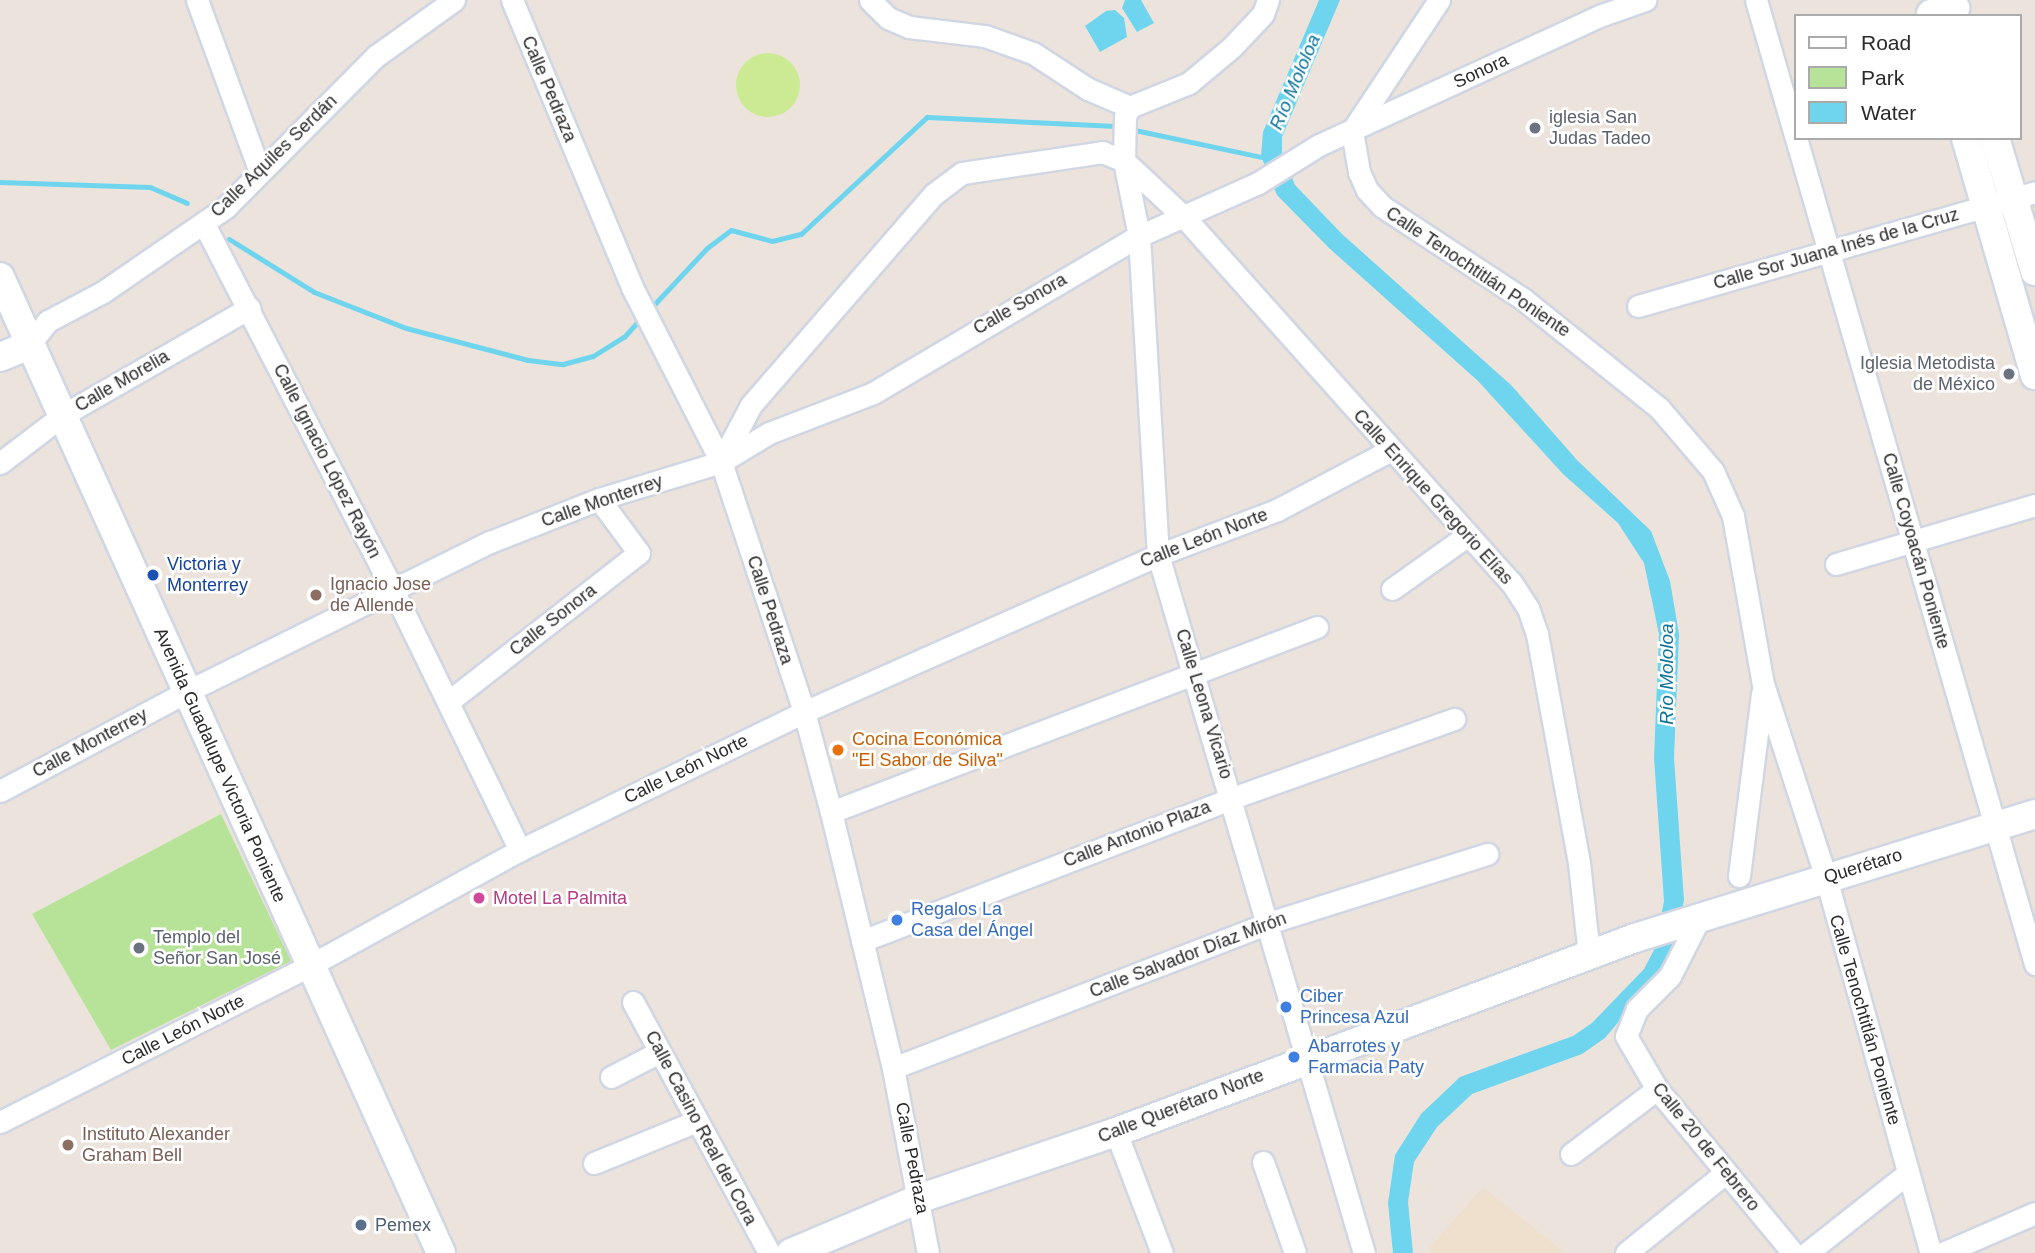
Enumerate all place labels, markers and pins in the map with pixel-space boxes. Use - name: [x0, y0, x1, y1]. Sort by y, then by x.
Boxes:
- place label: iglesia San Judas Tadeo: [1549, 107, 1651, 150]
- marker: iglesia San Judas Tadeo: [1527, 120, 1543, 136]
- place label: Iglesia Metodista de México: [1860, 353, 1995, 396]
- marker: Iglesia Metodista de México: [2001, 366, 2017, 382]
- place label: Victoria y Monterrey: [167, 554, 248, 596]
- marker: Victoria y Monterrey: [145, 567, 161, 583]
- place label: Ignacio Jose de Allende: [330, 574, 431, 616]
- marker: Ignacio Jose de Allende: [308, 587, 324, 603]
- place label: Cocina Económica "El Sabor de Silva": [852, 729, 1003, 772]
- marker: Cocina Económica "El Sabor de Silva": [830, 742, 846, 758]
- place label: Motel La Palmita: [493, 887, 627, 909]
- marker: Motel La Palmita: [471, 890, 487, 906]
- place label: Regalos La Casa del Ángel: [911, 899, 1033, 942]
- marker: Regalos La Casa del Ángel: [889, 912, 905, 928]
- place label: Templo del Señor San José: [153, 927, 281, 970]
- marker: Templo del Señor San José: [131, 940, 147, 956]
- place label: Ciber Princesa Azul: [1300, 986, 1410, 1028]
- marker: Ciber Princesa Azul: [1278, 999, 1294, 1015]
- place label: Abarrotes y Farmacia Paty: [1308, 1036, 1424, 1078]
- marker: Abarrotes y Farmacia Paty: [1286, 1049, 1302, 1065]
- place label: Instituto Alexander Graham Bell: [82, 1124, 231, 1166]
- marker: Instituto Alexander Graham Bell: [60, 1137, 76, 1153]
- place label: Pemex: [375, 1214, 431, 1236]
- marker: Pemex: [353, 1217, 369, 1233]

